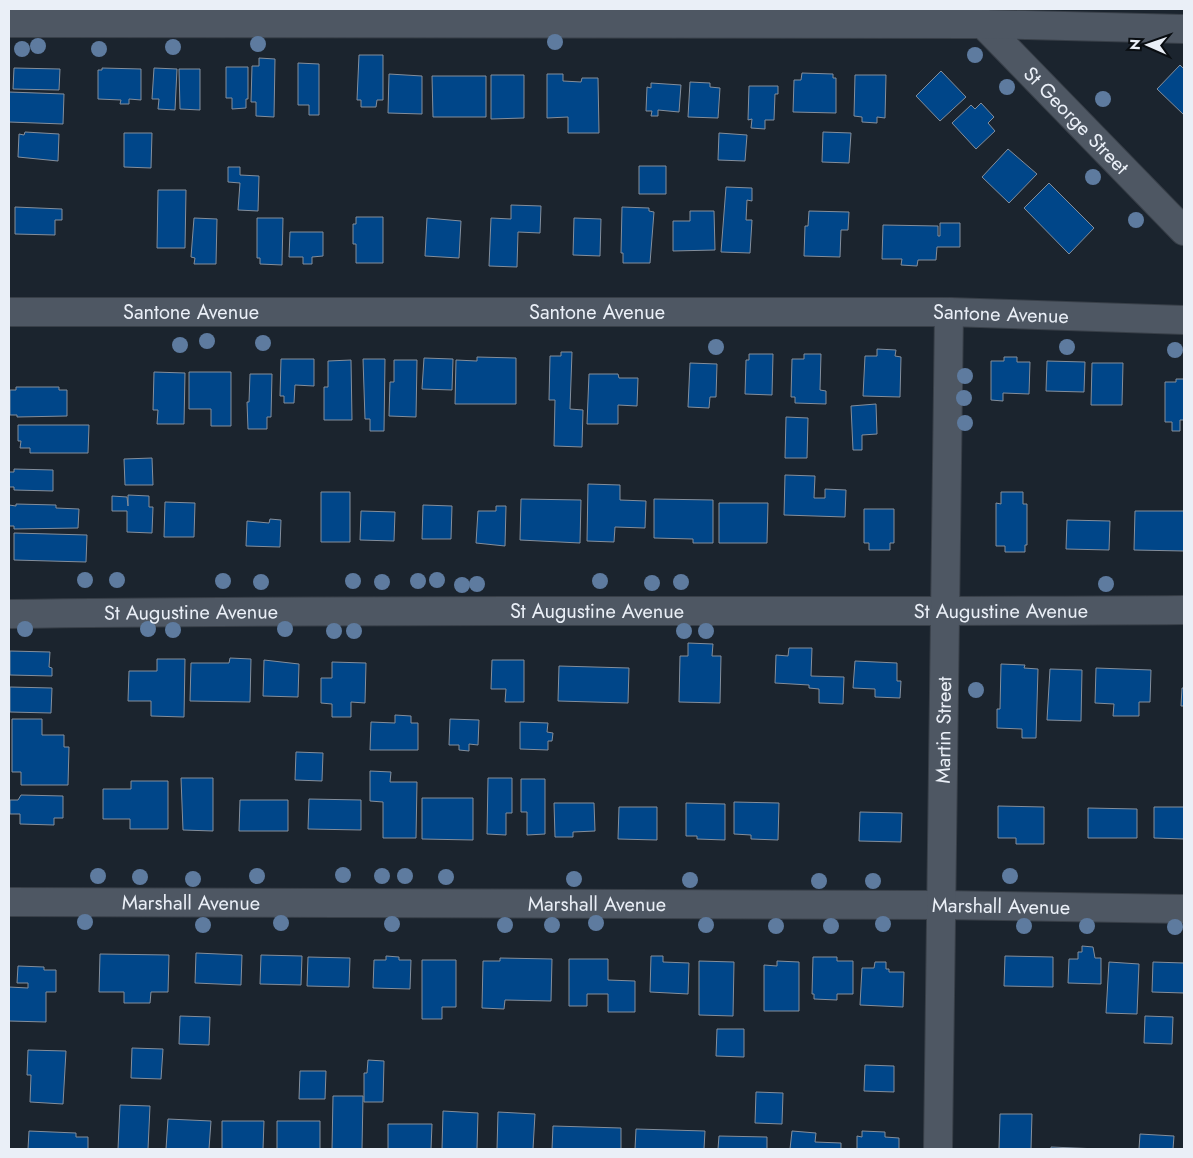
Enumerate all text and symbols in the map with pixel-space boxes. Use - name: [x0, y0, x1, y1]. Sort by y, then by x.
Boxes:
- north arrow: [1123, 20, 1173, 70]
- text: N: [1125, 39, 1145, 50]
- street label: St George Street: [1017, 60, 1136, 181]
- street label: Santone Avenue: [123, 298, 259, 327]
- street label: Santone Avenue: [529, 298, 665, 327]
- street label: Santone Avenue: [933, 298, 1069, 331]
- street label: St Augustine Avenue: [104, 597, 278, 628]
- street label: St Augustine Avenue: [510, 597, 684, 626]
- street label: St Augustine Avenue: [914, 597, 1088, 626]
- street label: Martin Street: [929, 676, 959, 784]
- street label: Marshall Avenue: [122, 888, 260, 918]
- street label: Marshall Avenue: [528, 890, 666, 919]
- street label: Marshall Avenue: [932, 891, 1070, 922]

